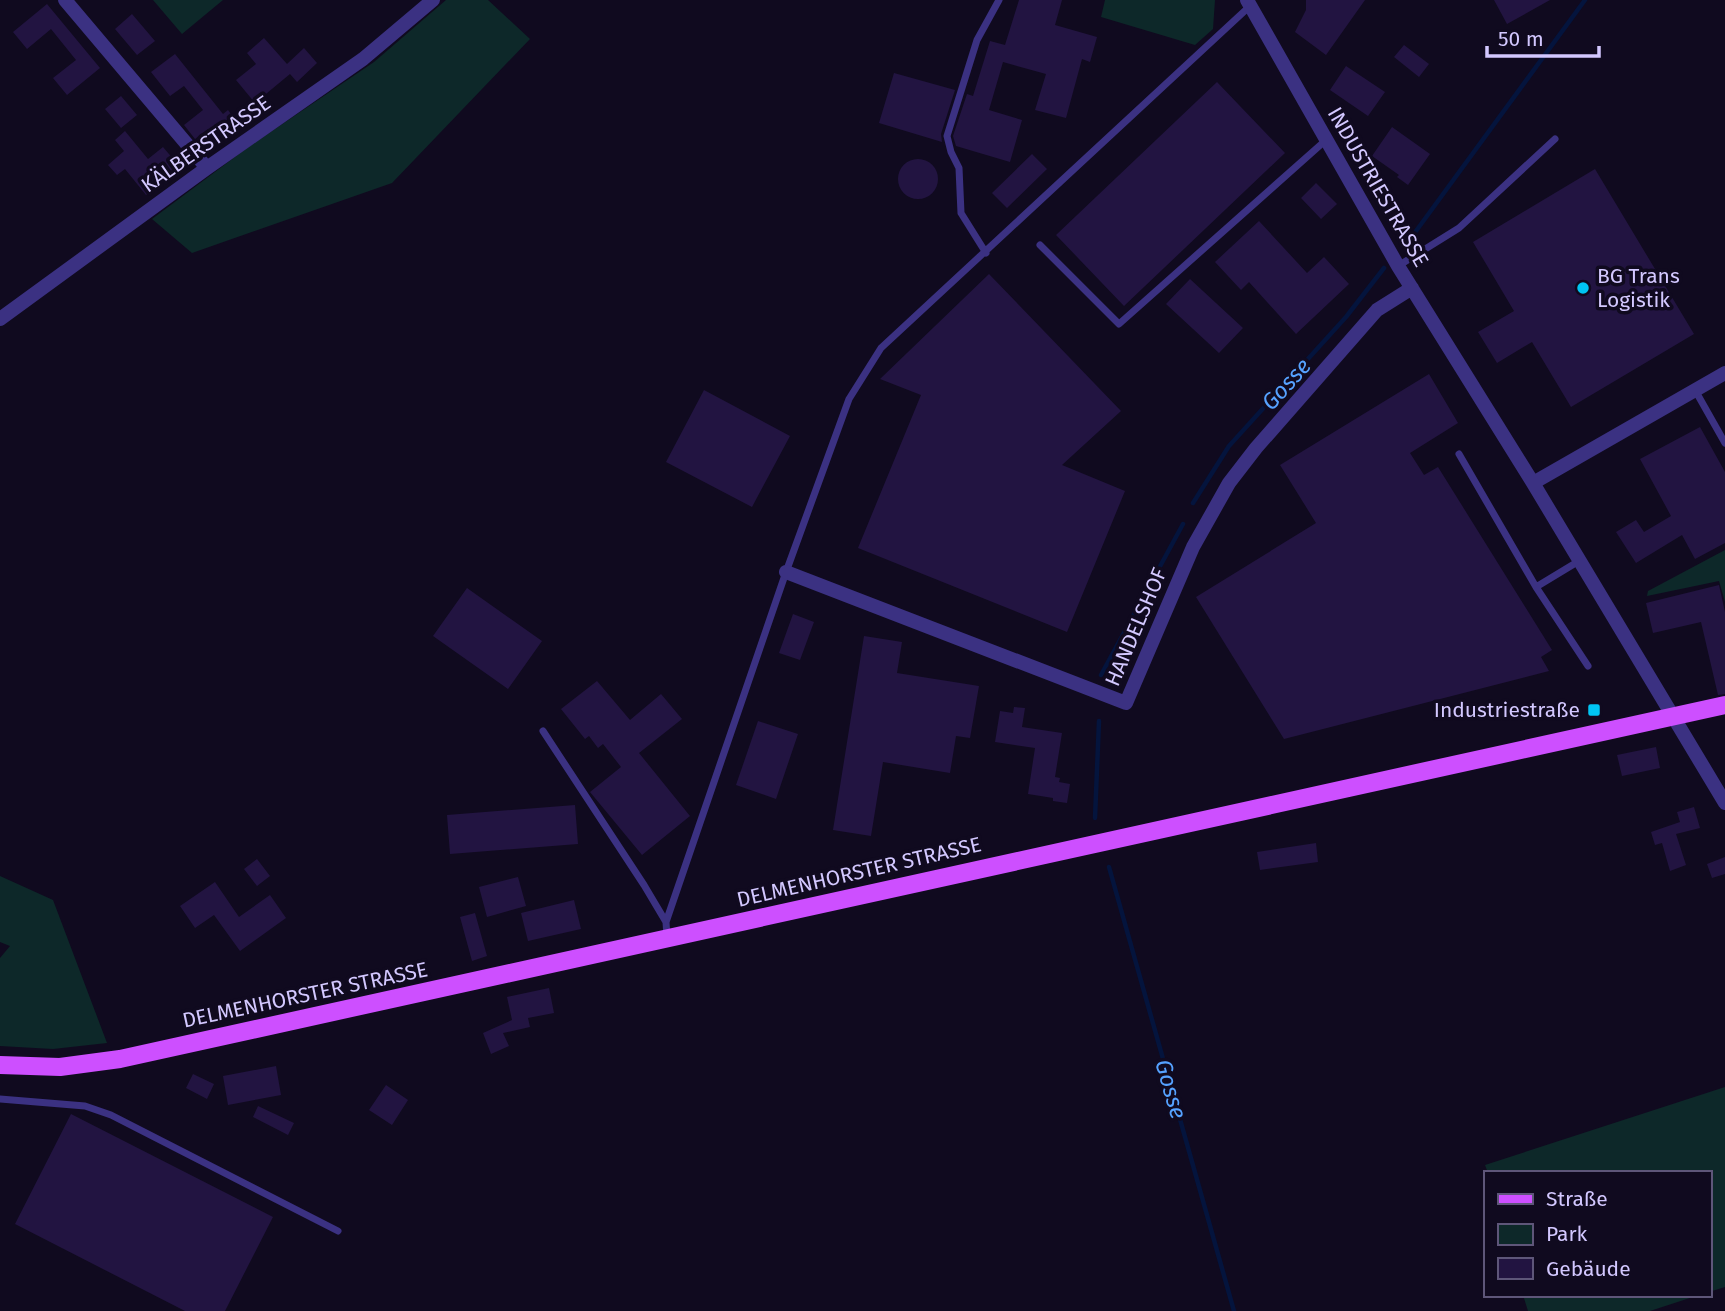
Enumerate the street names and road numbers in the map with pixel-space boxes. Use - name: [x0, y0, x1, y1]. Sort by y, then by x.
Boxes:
- street label: KÄLBERSTRASSE: [136, 90, 276, 198]
- street label: INDUSTRIESTRASSE: [1322, 103, 1434, 271]
- street label: HANDELSHOF: [1099, 564, 1173, 690]
- street label: DELMENHORSTER STRASSE: [734, 831, 984, 913]
- street label: DELMENHORSTER STRASSE: [180, 956, 430, 1034]

